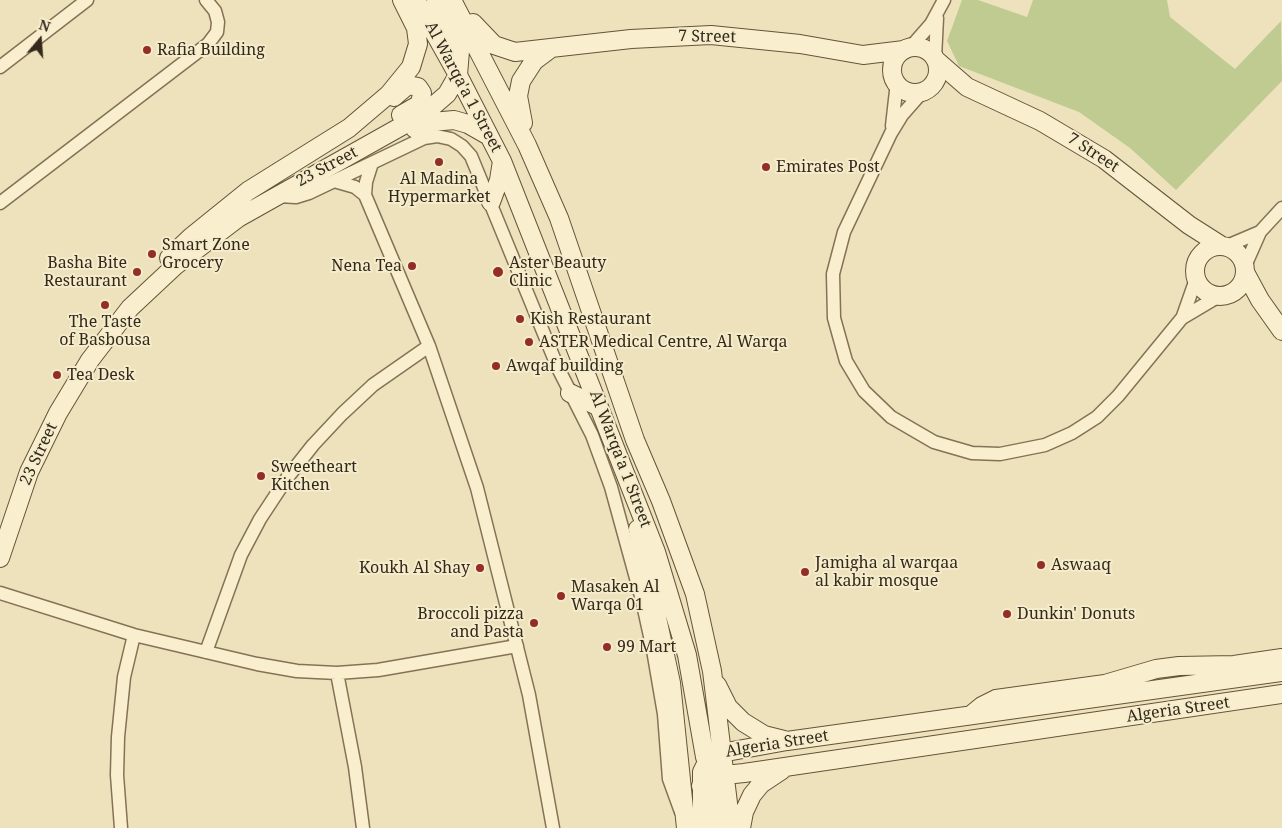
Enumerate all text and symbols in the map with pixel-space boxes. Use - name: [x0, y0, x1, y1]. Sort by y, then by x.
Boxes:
- north arrow: [15, 15, 65, 65]
- text: N: [37, 15, 53, 36]
- street label: Al Warqa'a 1 Street: [420, 18, 506, 156]
- street label: 7 Street: [678, 27, 736, 47]
- place label: Rafia Building: [157, 40, 265, 60]
- marker: Rafia Building: [141, 44, 153, 56]
- street label: 7 Street: [1064, 129, 1122, 177]
- street label: 23 Street: [293, 143, 361, 191]
- marker: Al Madina Hypermarket: [433, 156, 445, 168]
- place label: Emirates Post: [776, 157, 880, 177]
- marker: Emirates Post: [760, 161, 772, 173]
- place label: Al Madina Hypermarket: [388, 169, 490, 207]
- place label: Smart Zone Grocery: [162, 235, 250, 273]
- marker: Smart Zone Grocery: [146, 248, 158, 260]
- place label: Basha Bite Restaurant: [44, 253, 127, 291]
- place label: Aster Beauty Clinic: [509, 253, 606, 291]
- place label: Nena Tea: [331, 256, 402, 276]
- marker: Nena Tea: [406, 260, 418, 272]
- marker: Aster Beauty Clinic: [491, 265, 505, 279]
- marker: Basha Bite Restaurant: [131, 266, 143, 278]
- marker: The Taste of Basbousa: [99, 299, 111, 311]
- place label: Kish Restaurant: [530, 309, 651, 329]
- place label: The Taste of Basbousa: [59, 312, 151, 350]
- marker: Kish Restaurant: [514, 313, 526, 325]
- place label: ASTER Medical Centre, Al Warqa: [539, 332, 788, 352]
- marker: ASTER Medical Centre, Al Warqa: [523, 336, 535, 348]
- place label: Awqaf building: [506, 356, 623, 376]
- marker: Awqaf building: [490, 360, 502, 372]
- place label: Tea Desk: [67, 365, 135, 385]
- marker: Tea Desk: [51, 369, 63, 381]
- street label: Al Warqa'a 1 Street: [585, 388, 655, 530]
- street label: 23 Street: [16, 420, 62, 488]
- place label: Sweetheart Kitchen: [271, 457, 357, 495]
- marker: Sweetheart Kitchen: [255, 470, 267, 482]
- place label: Jamigha al warqaa al kabir mosque: [815, 553, 958, 591]
- place label: Aswaaq: [1051, 555, 1111, 575]
- place label: Koukh Al Shay: [359, 558, 470, 578]
- marker: Aswaaq: [1035, 559, 1047, 571]
- marker: Koukh Al Shay: [474, 562, 486, 574]
- marker: Jamigha al warqaa al kabir mosque: [799, 566, 811, 578]
- place label: Masaken Al Warqa 01: [571, 577, 660, 615]
- marker: Masaken Al Warqa 01: [555, 590, 567, 602]
- place label: Broccoli pizza and Pasta: [417, 604, 524, 642]
- place label: Dunkin' Donuts: [1017, 604, 1135, 624]
- marker: Dunkin' Donuts: [1001, 608, 1013, 620]
- marker: Broccoli pizza and Pasta: [528, 617, 540, 629]
- place label: 99 Mart: [617, 637, 676, 657]
- marker: 99 Mart: [601, 641, 613, 653]
- street label: Algeria Street: [1125, 693, 1231, 727]
- street label: Algeria Street: [724, 726, 830, 762]

